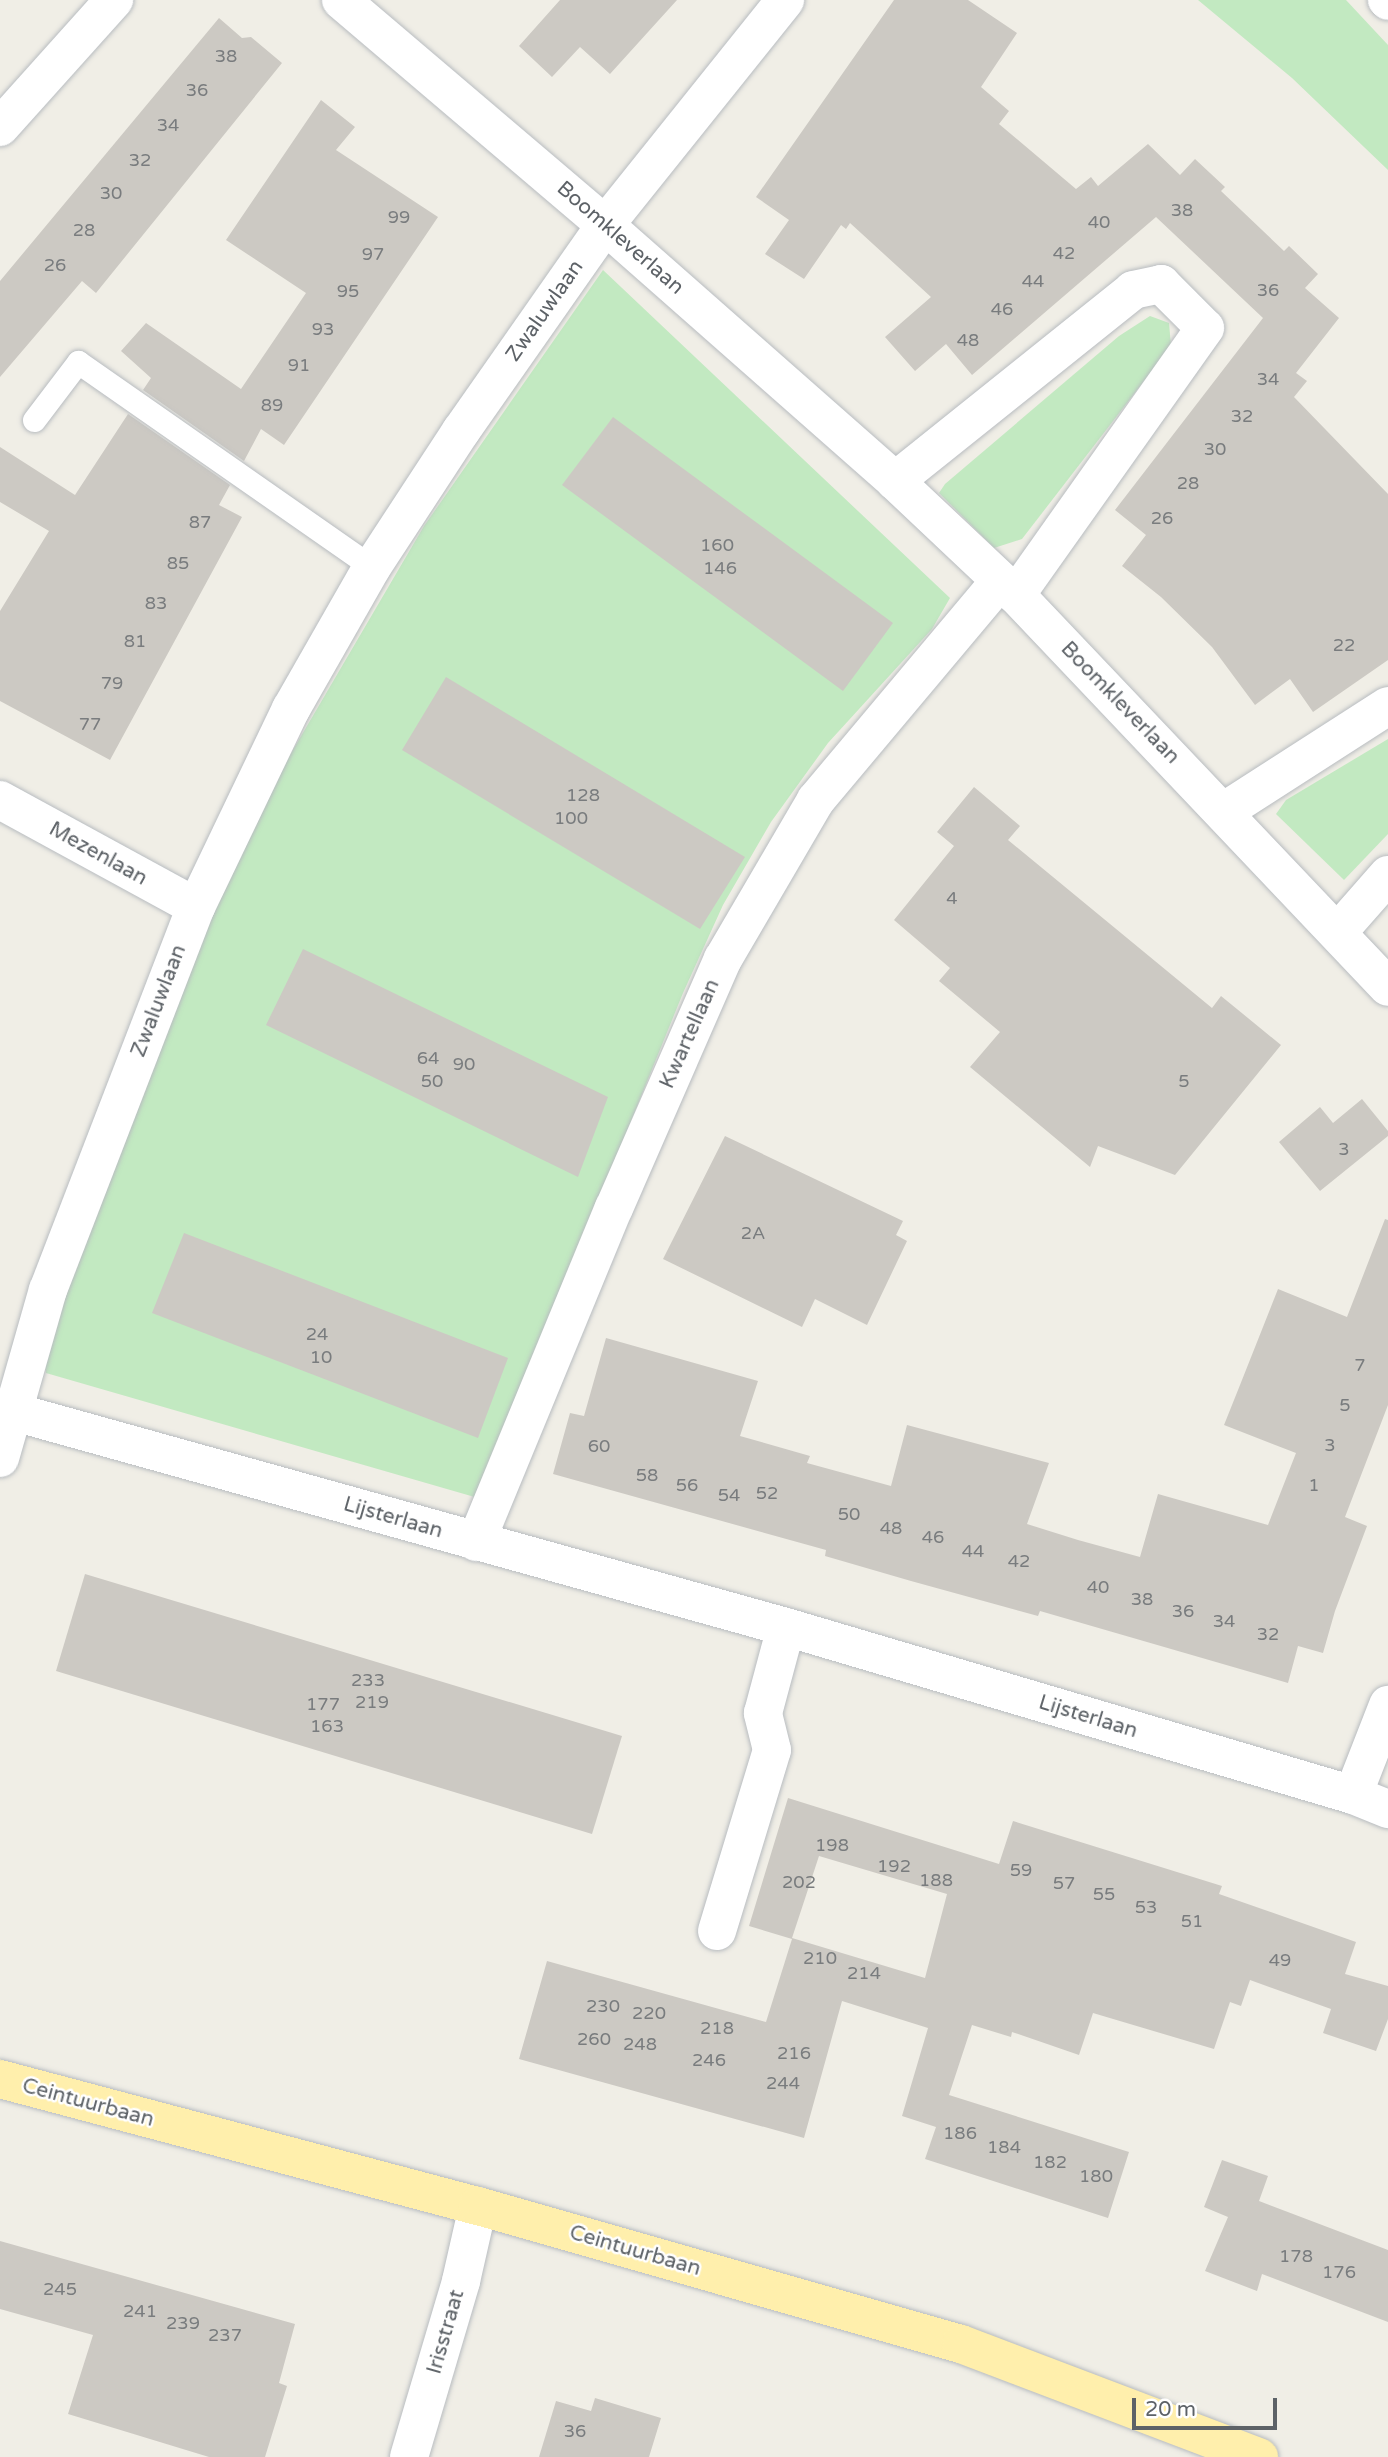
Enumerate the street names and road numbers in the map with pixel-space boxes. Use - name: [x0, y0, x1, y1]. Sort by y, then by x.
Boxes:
- street label: Boomkleverlaan: [551, 176, 689, 300]
- street label: Zwaluwlaan: [501, 255, 589, 367]
- street label: Boomkleverlaan: [1055, 637, 1185, 769]
- street label: Mezenlaan: [44, 817, 152, 891]
- street label: Zwaluwlaan: [126, 941, 192, 1061]
- street label: Kwartellaan: [655, 975, 725, 1093]
- street label: Lijsterlaan: [340, 1492, 446, 1544]
- street label: Lijsterlaan: [1036, 1690, 1140, 1744]
- street label: Ceintuurbaan: [19, 2073, 157, 2133]
- street label: Ceintuurbaan: [567, 2220, 703, 2282]
- street label: Irisstraat: [422, 2287, 470, 2377]

